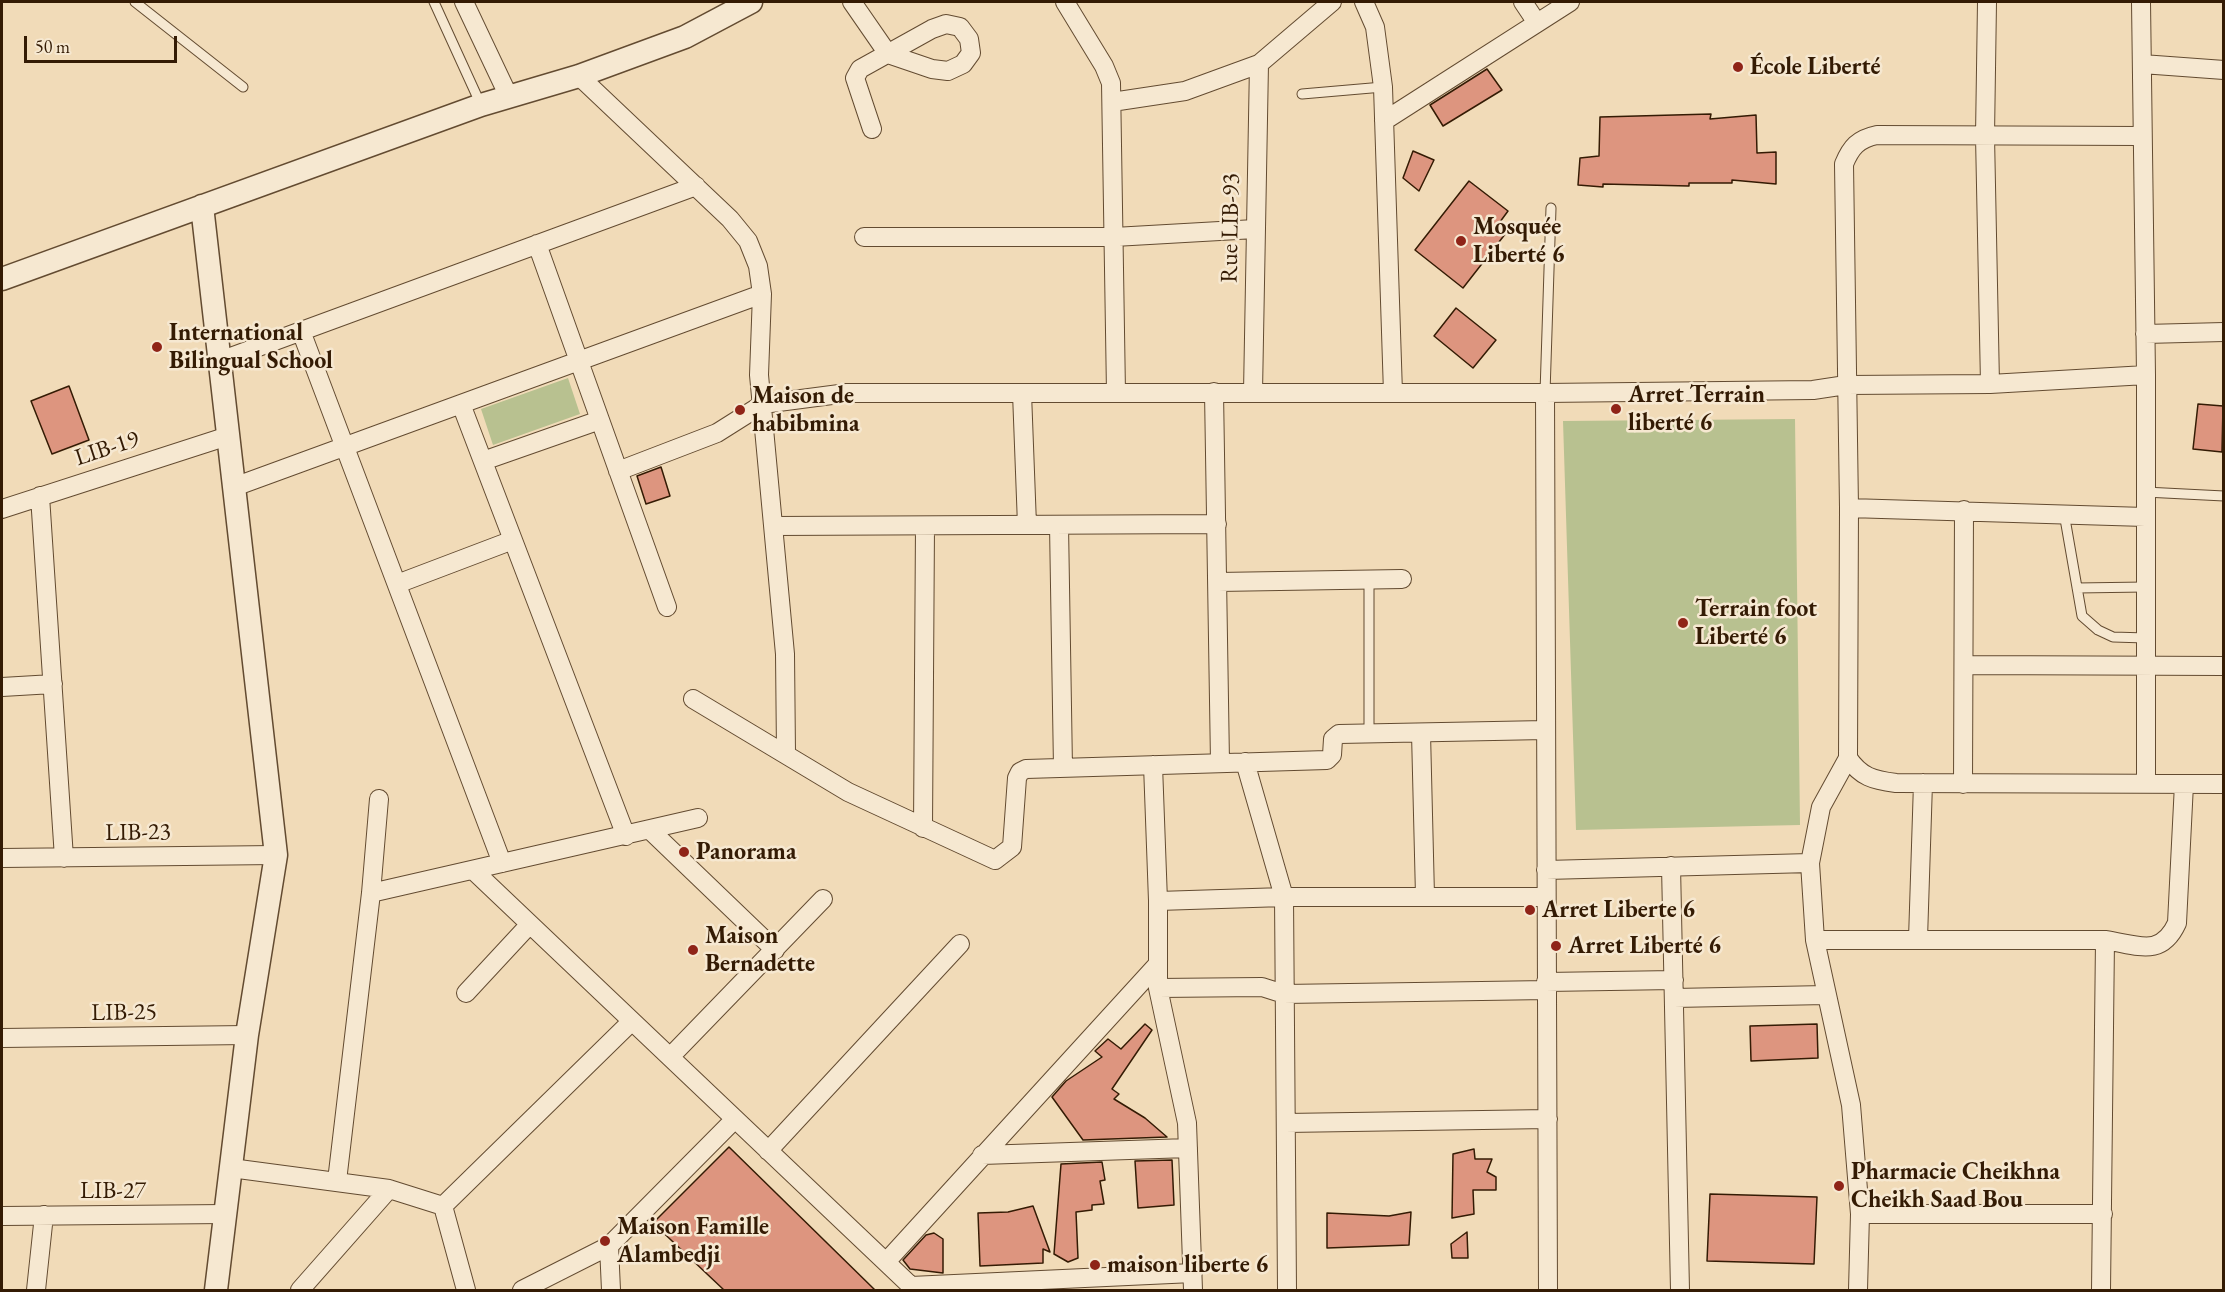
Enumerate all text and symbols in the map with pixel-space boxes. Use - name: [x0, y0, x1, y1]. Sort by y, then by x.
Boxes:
- scale bar: [27, 24, 180, 62]
- text: 50 m: [35, 35, 70, 58]
- place label: École Liberté: [1750, 53, 1880, 81]
- marker: École Liberté: [1731, 60, 1745, 74]
- street label: Rue LIB-93: [1216, 173, 1246, 283]
- place label: Mosquée Liberté 6: [1473, 213, 1564, 269]
- marker: Mosquée Liberté 6: [1454, 234, 1468, 248]
- place label: International Bilingual School: [169, 319, 333, 375]
- marker: International Bilingual School: [150, 340, 164, 354]
- place label: Arret Terrain liberté 6: [1628, 381, 1765, 437]
- place label: Maison de habibmina: [752, 382, 860, 438]
- marker: Arret Terrain liberté 6: [1609, 402, 1623, 416]
- marker: Maison de habibmina: [733, 403, 747, 417]
- street label: LIB-19: [71, 425, 143, 473]
- place label: Terrain foot Liberté 6: [1695, 595, 1817, 651]
- marker: Terrain foot Liberté 6: [1676, 616, 1690, 630]
- street label: LIB-23: [105, 818, 171, 848]
- place label: Panorama: [696, 838, 796, 866]
- marker: Panorama: [677, 845, 691, 859]
- place label: Arret Liberte 6: [1542, 896, 1695, 924]
- marker: Arret Liberte 6: [1523, 903, 1537, 917]
- place label: Maison Bernadette: [705, 922, 815, 978]
- place label: Arret Liberté 6: [1568, 932, 1721, 960]
- marker: Arret Liberté 6: [1549, 939, 1563, 953]
- marker: Maison Bernadette: [686, 943, 700, 957]
- street label: LIB-25: [91, 998, 157, 1028]
- place label: Pharmacie Cheikhna Cheikh Saad Bou: [1851, 1158, 2060, 1214]
- street label: LIB-27: [80, 1177, 146, 1205]
- marker: Pharmacie Cheikhna Cheikh Saad Bou: [1832, 1179, 1846, 1193]
- place label: Maison Famille Alambedji: [617, 1213, 769, 1269]
- marker: Maison Famille Alambedji: [598, 1234, 612, 1248]
- place label: maison liberte 6: [1107, 1251, 1268, 1279]
- marker: maison liberte 6: [1088, 1258, 1102, 1272]

